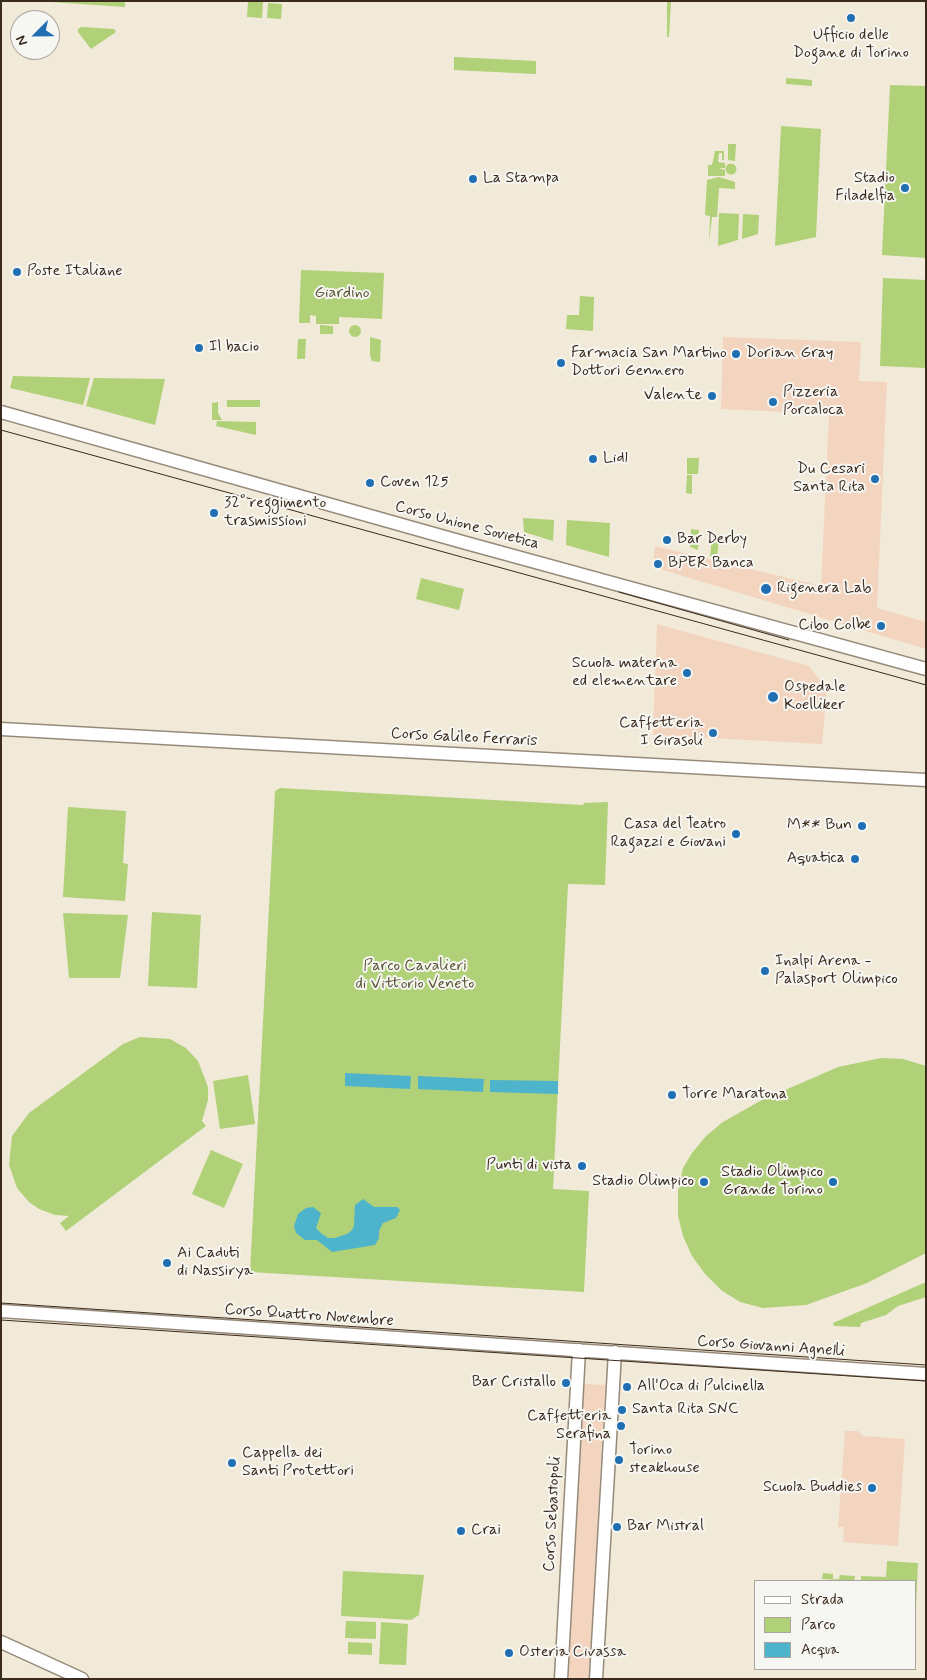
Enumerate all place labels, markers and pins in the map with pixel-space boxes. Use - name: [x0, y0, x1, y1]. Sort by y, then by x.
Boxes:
- marker: Ufficio delle Dogane di Torino: [845, 12, 857, 24]
- place label: Ufficio delle Dogane di Torino: [793, 26, 909, 64]
- place label: La Stampa: [483, 169, 559, 189]
- place label: Stadio Filadelfia: [835, 169, 895, 207]
- marker: La Stampa: [467, 173, 479, 185]
- marker: Stadio Filadelfia: [899, 182, 911, 194]
- place label: Poste Italiane: [27, 262, 122, 282]
- marker: Poste Italiane: [11, 266, 23, 278]
- place label: Il bacio: [209, 338, 259, 358]
- marker: Il bacio: [193, 342, 205, 354]
- place label: Farmacia San Martino Dottori Gennero: [571, 344, 727, 382]
- place label: Dorian Gray: [746, 344, 833, 364]
- marker: Dorian Gray: [730, 348, 742, 360]
- marker: Farmacia San Martino Dottori Gennero: [555, 357, 567, 369]
- place label: Pizzeria Porcaloca: [783, 383, 844, 421]
- place label: Valente: [644, 386, 702, 406]
- marker: Valente: [706, 390, 718, 402]
- marker: Pizzeria Porcaloca: [767, 396, 779, 408]
- place label: Lidl: [603, 449, 628, 469]
- marker: Lidl: [587, 453, 599, 465]
- place label: Du Cesari Santa Rita: [793, 460, 865, 498]
- place label: Coven 125: [380, 473, 449, 493]
- marker: Du Cesari Santa Rita: [869, 473, 881, 485]
- marker: Coven 125: [364, 477, 376, 489]
- place label: 32° reggimento trasmissioni: [224, 494, 326, 532]
- marker: 32° reggimento trasmissioni: [208, 507, 220, 519]
- place label: Bar Derby: [677, 530, 747, 550]
- marker: Bar Derby: [661, 534, 673, 546]
- place label: BPER Banca: [668, 554, 753, 574]
- marker: BPER Banca: [652, 558, 664, 570]
- place label: Rigenera Lab: [777, 579, 872, 599]
- marker: Rigenera Lab: [759, 582, 773, 596]
- place label: Cibo Colbe: [798, 616, 871, 636]
- marker: Cibo Colbe: [875, 620, 887, 632]
- place label: Scuola materna ed elementare: [572, 654, 677, 692]
- marker: Scuola materna ed elementare: [681, 667, 693, 679]
- place label: Ospedale Koelliker: [784, 678, 846, 716]
- marker: Ospedale Koelliker: [766, 690, 780, 704]
- place label: Caffetteria I Girasoli: [619, 714, 703, 752]
- marker: Caffetteria I Girasoli: [707, 727, 719, 739]
- place label: Casa del Teatro Ragazzi e Giovani: [610, 815, 726, 853]
- place label: M** Bun: [787, 816, 852, 836]
- marker: M** Bun: [856, 820, 868, 832]
- marker: Casa del Teatro Ragazzi e Giovani: [730, 828, 742, 840]
- place label: Aquatica: [787, 849, 845, 869]
- marker: Aquatica: [849, 853, 861, 865]
- place label: Inalpi Arena - Palasport Olimpico: [775, 952, 898, 990]
- marker: Inalpi Arena - Palasport Olimpico: [759, 965, 771, 977]
- place label: Torre Maratona: [682, 1085, 787, 1105]
- marker: Torre Maratona: [666, 1089, 678, 1101]
- place label: Punti di vista: [486, 1156, 572, 1176]
- marker: Punti di vista: [576, 1160, 588, 1172]
- place label: Stadio Olimpico Grande Torino: [721, 1163, 823, 1201]
- place label: Stadio Olimpico: [592, 1172, 694, 1192]
- marker: Stadio Olimpico: [698, 1176, 710, 1188]
- marker: Stadio Olimpico Grande Torino: [827, 1176, 839, 1188]
- place label: Ai Caduti di Nassirya: [177, 1244, 253, 1282]
- marker: Ai Caduti di Nassirya: [161, 1257, 173, 1269]
- place label: Bar Cristallo: [472, 1373, 556, 1393]
- marker: Bar Cristallo: [560, 1377, 572, 1389]
- place label: All'Oca di Pulcinella: [637, 1377, 765, 1397]
- marker: All'Oca di Pulcinella: [621, 1381, 633, 1393]
- place label: Santa Rita SNC: [632, 1400, 738, 1420]
- marker: Santa Rita SNC: [616, 1404, 628, 1416]
- place label: Caffetteria Serafina: [527, 1407, 611, 1445]
- marker: Caffetteria Serafina: [615, 1420, 627, 1432]
- place label: Torino steakhouse: [629, 1441, 700, 1479]
- place label: Cappella dei Santi Protettori: [242, 1444, 354, 1482]
- marker: Torino steakhouse: [613, 1454, 625, 1466]
- marker: Cappella dei Santi Protettori: [226, 1457, 238, 1469]
- place label: Scuola Buddies: [763, 1478, 862, 1498]
- marker: Scuola Buddies: [866, 1482, 878, 1494]
- place label: Bar Mistral: [627, 1517, 704, 1537]
- place label: Crai: [471, 1521, 501, 1541]
- marker: Bar Mistral: [611, 1521, 623, 1533]
- marker: Crai: [455, 1525, 467, 1537]
- place label: Osteria Civassa: [519, 1643, 626, 1663]
- marker: Osteria Civassa: [503, 1647, 515, 1659]

